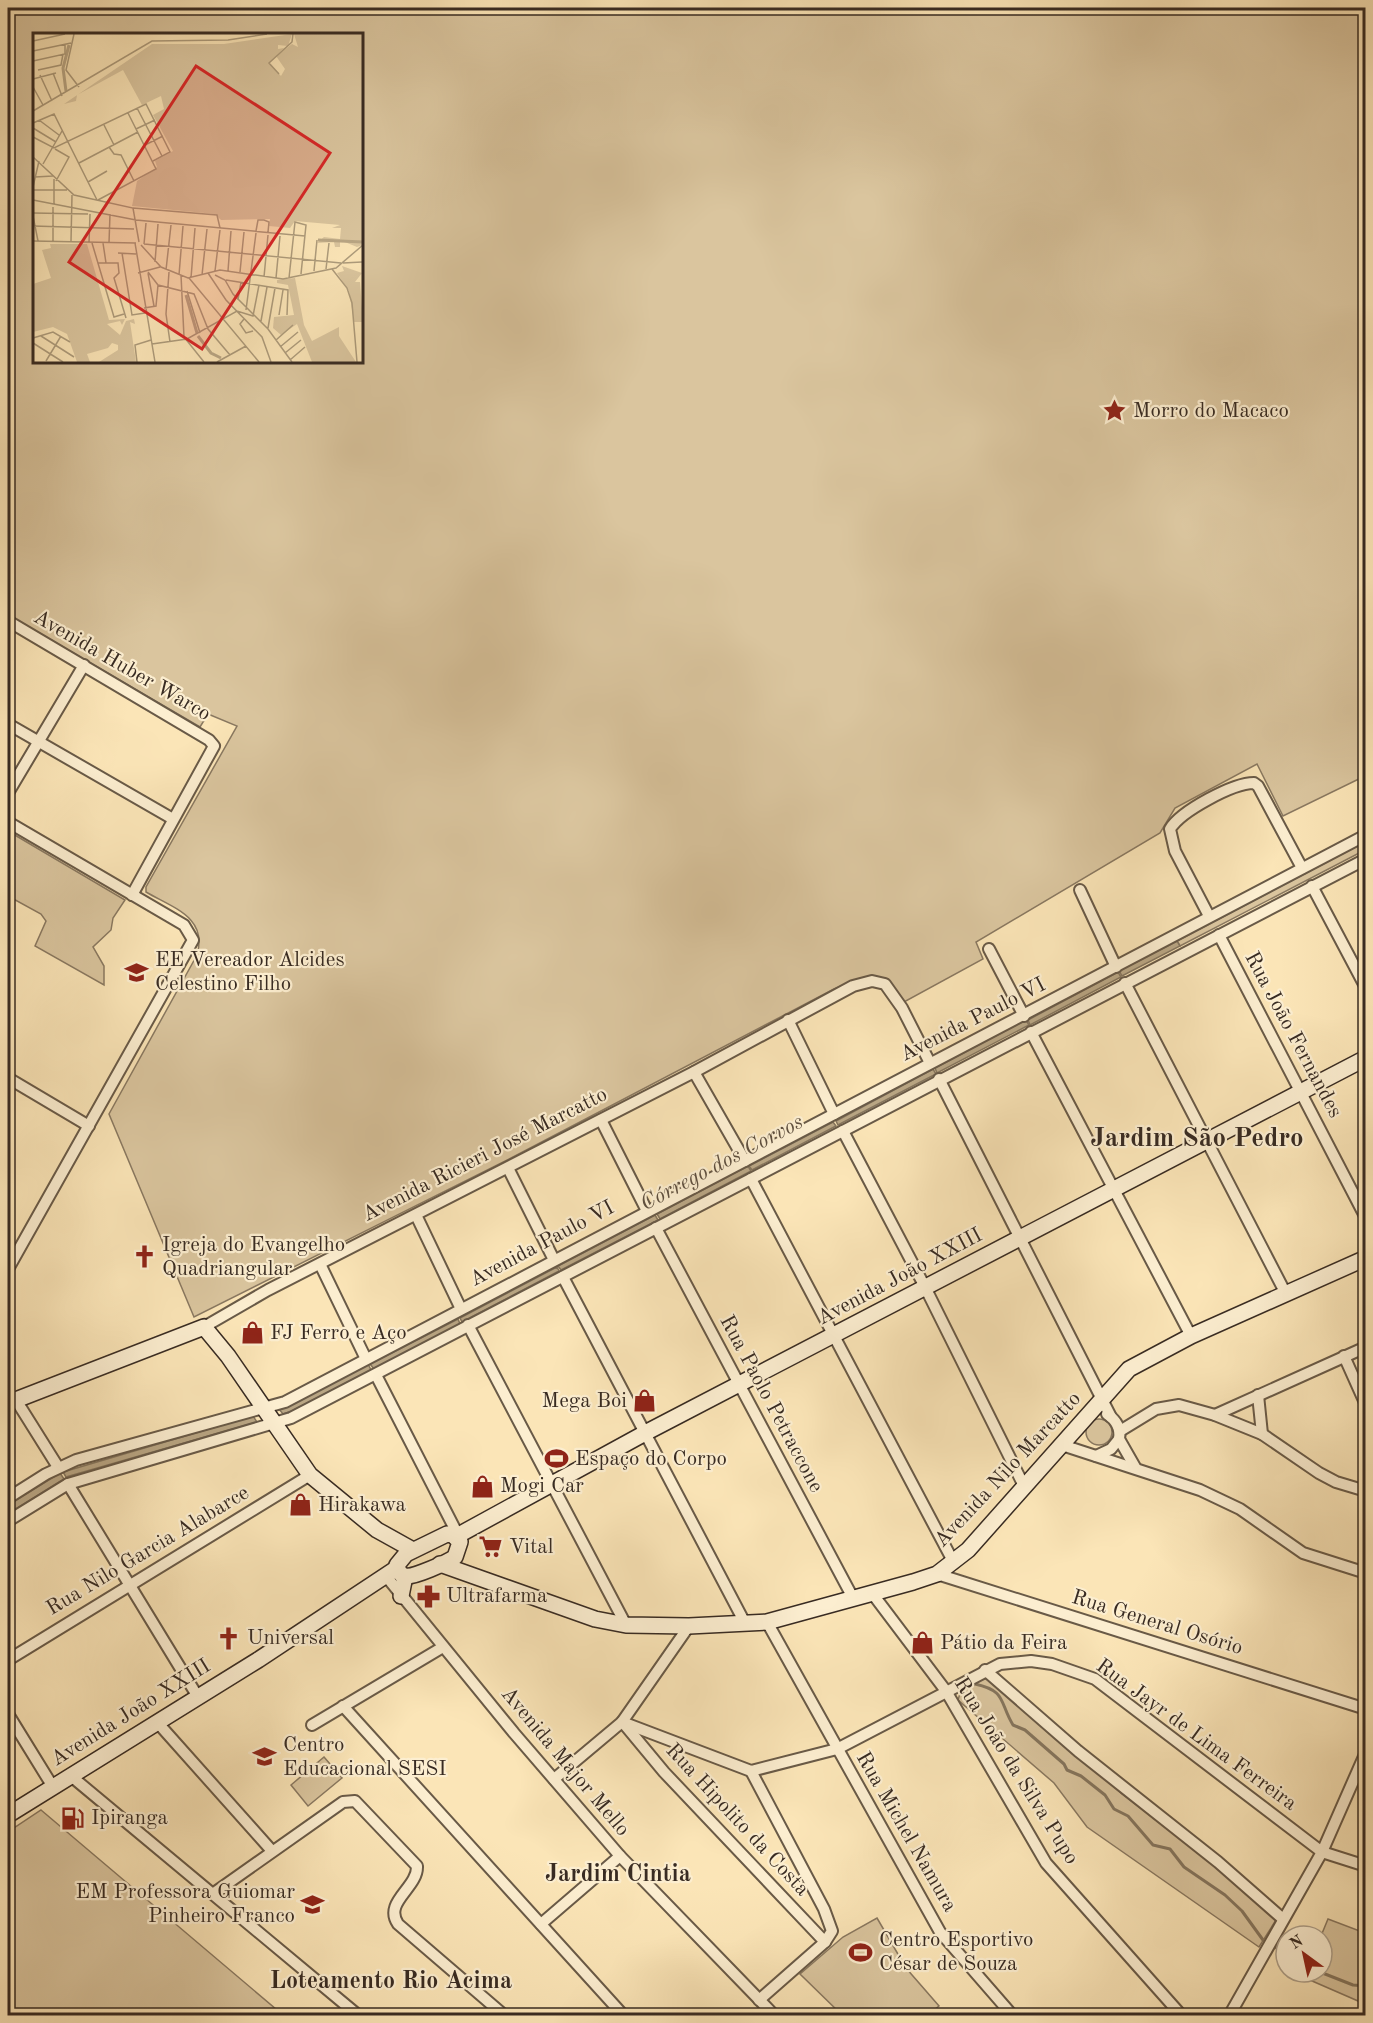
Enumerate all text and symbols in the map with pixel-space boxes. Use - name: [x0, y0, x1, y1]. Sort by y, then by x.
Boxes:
- inset map: [33, 33, 363, 363]
- place icon: Morro do Macaco: [1102, 398, 1128, 424]
- place label: Morro do Macaco: [1133, 401, 1289, 422]
- street label: Avenida Huber Warco: [30, 607, 214, 725]
- street label: Rua João Fernandes: [1240, 949, 1346, 1121]
- place label: EE Vereador Alcides Celestino Filho: [155, 950, 345, 995]
- school or university icon: EE Vereador Alcides Celestino Filho: [124, 959, 150, 985]
- street label: Avenida Paulo VI: [897, 974, 1049, 1066]
- street label: Avenida Ricieri José Marcatto: [359, 1084, 611, 1226]
- water label: Córrego dos Corvos: [637, 1111, 807, 1215]
- district label: Jardim São Pedro: [1090, 1125, 1304, 1152]
- street label: Avenida Paulo VI: [466, 1197, 618, 1291]
- street label: Avenida João XXIII: [814, 1225, 986, 1329]
- place label: Igreja do Evangelho Quadriangular: [162, 1235, 345, 1280]
- church icon: Igreja do Evangelho Quadriangular: [131, 1244, 157, 1270]
- street label: Rua Paolo Petraccone: [715, 1312, 827, 1496]
- shop icon: FJ Ferro e Aço: [239, 1320, 265, 1346]
- place label: FJ Ferro e Aço: [270, 1323, 407, 1344]
- shop icon: Mega Boi: [632, 1388, 658, 1414]
- street label: Avenida Nilo Marcatto: [931, 1388, 1085, 1552]
- place label: Mega Boi: [542, 1391, 627, 1412]
- sports icon: Espaço do Corpo: [544, 1446, 570, 1472]
- place label: Espaço do Corpo: [575, 1449, 727, 1470]
- shop icon: Mogi Car: [469, 1473, 495, 1499]
- place label: Mogi Car: [500, 1476, 584, 1497]
- street label: Rua Nilo Garcia Alabarce: [43, 1482, 253, 1620]
- shop icon: Hirakawa: [287, 1492, 313, 1518]
- place label: Hirakawa: [318, 1495, 406, 1516]
- supermarket icon: Vital: [478, 1534, 504, 1560]
- place label: Vital: [509, 1537, 554, 1558]
- pharmacy icon: Ultrafarma: [415, 1583, 441, 1609]
- place label: Ultrafarma: [446, 1586, 547, 1607]
- street label: Rua General Osório: [1069, 1587, 1245, 1659]
- church icon: Universal: [216, 1625, 242, 1651]
- place label: Universal: [247, 1628, 334, 1649]
- shop icon: Pátio da Feira: [909, 1630, 935, 1656]
- place label: Pátio da Feira: [940, 1633, 1067, 1654]
- street label: Avenida João XXIII: [48, 1655, 214, 1771]
- street label: Rua Jayr de Lima Ferreira: [1092, 1655, 1300, 1815]
- street label: Rua João da Silva Pupo: [950, 1674, 1082, 1868]
- street label: Avenida Major Mello: [497, 1683, 633, 1841]
- place label: Centro Educacional SESI: [283, 1735, 447, 1780]
- street label: Rua Hipolito da Costa: [661, 1740, 813, 1900]
- school or university icon: Centro Educacional SESI: [252, 1744, 278, 1770]
- street label: Rua Michel Namura: [852, 1748, 960, 1916]
- fuel station icon: Ipiranga: [60, 1805, 86, 1831]
- place label: Ipiranga: [91, 1808, 168, 1829]
- district label: Jardim Cintia: [545, 1863, 691, 1887]
- place label: EM Professora Guiomar Pinheiro Franco: [76, 1882, 295, 1927]
- school or university icon: EM Professora Guiomar Pinheiro Franco: [300, 1891, 326, 1917]
- north arrow: [1274, 1924, 1334, 1984]
- place label: Centro Esportivo César de Souza: [879, 1930, 1033, 1975]
- text: N: [1287, 1933, 1307, 1953]
- sports icon: Centro Esportivo César de Souza: [848, 1939, 874, 1965]
- district label: Loteamento Rio Acima: [270, 1970, 512, 1994]

